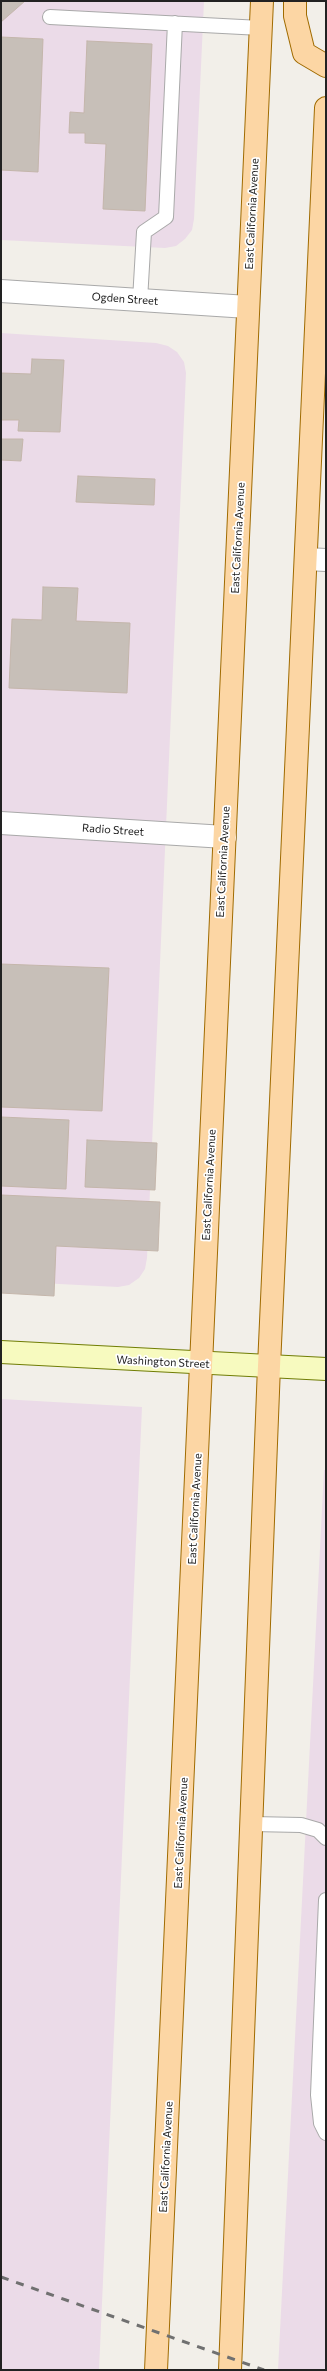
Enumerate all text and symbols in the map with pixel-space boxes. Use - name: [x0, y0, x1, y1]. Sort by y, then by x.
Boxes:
- street label: East California Avenue: [242, 158, 262, 270]
- street label: Ogden Street: [91, 290, 159, 308]
- street label: East California Avenue: [228, 482, 248, 594]
- street label: East California Avenue: [213, 806, 233, 918]
- street label: Radio Street: [82, 821, 144, 839]
- street label: East California Avenue: [199, 1129, 219, 1241]
- street label: Washington Street: [116, 1353, 210, 1371]
- street label: East California Avenue: [185, 1453, 205, 1565]
- street label: East California Avenue: [171, 1777, 191, 1889]
- street label: East California Avenue: [156, 2101, 176, 2213]

